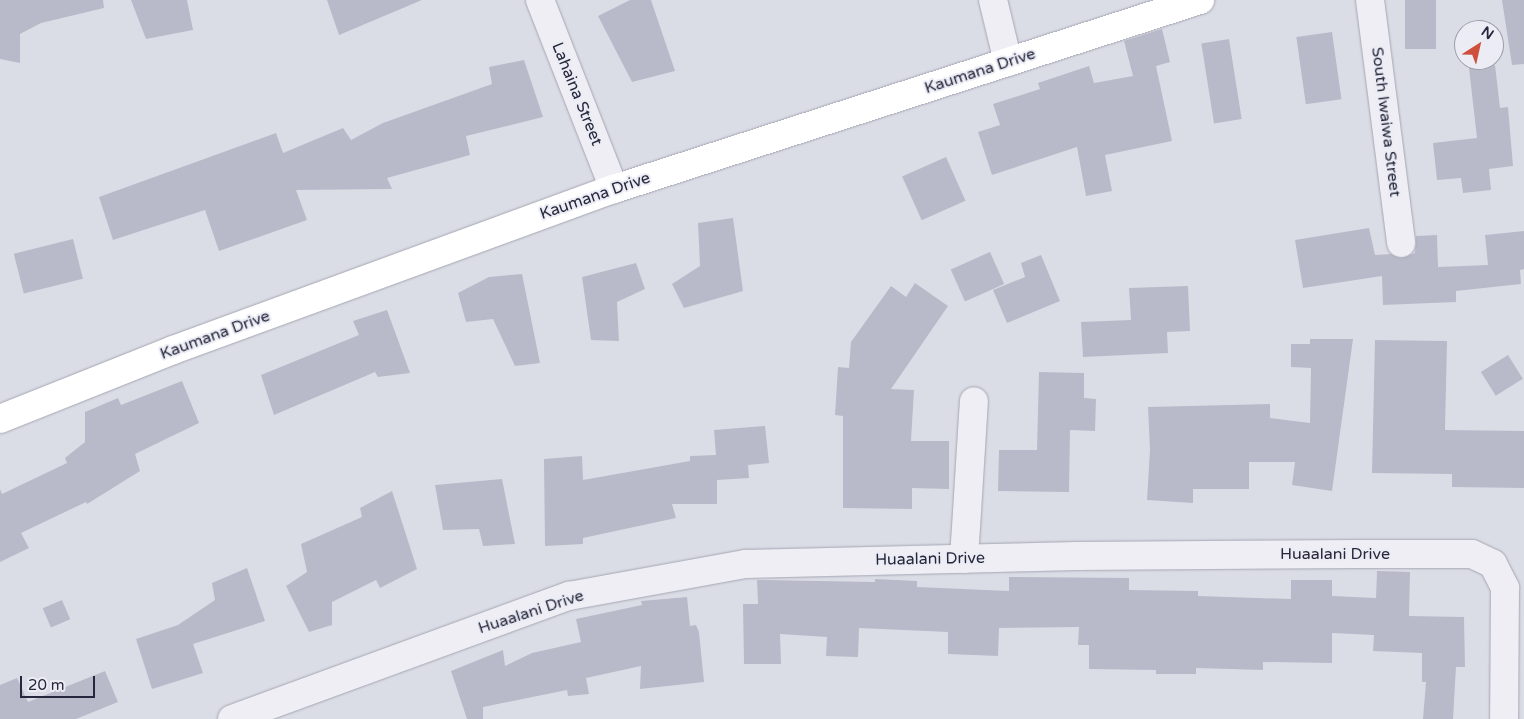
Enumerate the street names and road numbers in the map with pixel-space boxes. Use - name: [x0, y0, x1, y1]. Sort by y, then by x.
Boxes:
- street label: Lahaina Street: [548, 40, 606, 148]
- street label: Kaumana Drive: [922, 44, 1038, 98]
- street label: South Iwaiwa Street: [1367, 46, 1405, 198]
- street label: Kaumana Drive: [537, 168, 653, 224]
- street label: Kaumana Drive: [158, 306, 272, 364]
- street label: Huaalani Drive: [1280, 544, 1390, 564]
- street label: Huaalani Drive: [875, 548, 985, 570]
- street label: Huaalani Drive: [476, 586, 586, 638]

